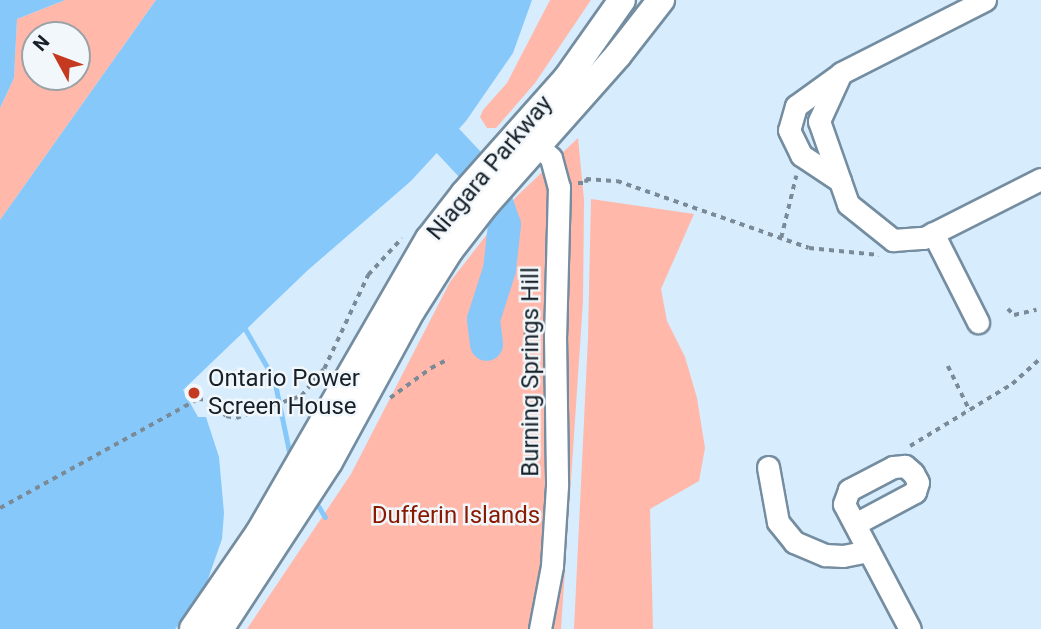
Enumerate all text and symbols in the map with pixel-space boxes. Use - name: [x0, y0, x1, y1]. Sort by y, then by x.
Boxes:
- north arrow: [21, 21, 91, 91]
- text: N: [28, 31, 54, 56]
- street label: Niagara Parkway: [421, 90, 559, 246]
- street label: Burning Springs Hill: [517, 267, 545, 477]
- place label: Ontario Power Screen House: [208, 365, 360, 421]
- marker: Ontario Power Screen House: [186, 385, 202, 401]
- park label: Dufferin Islands: [372, 502, 540, 530]

